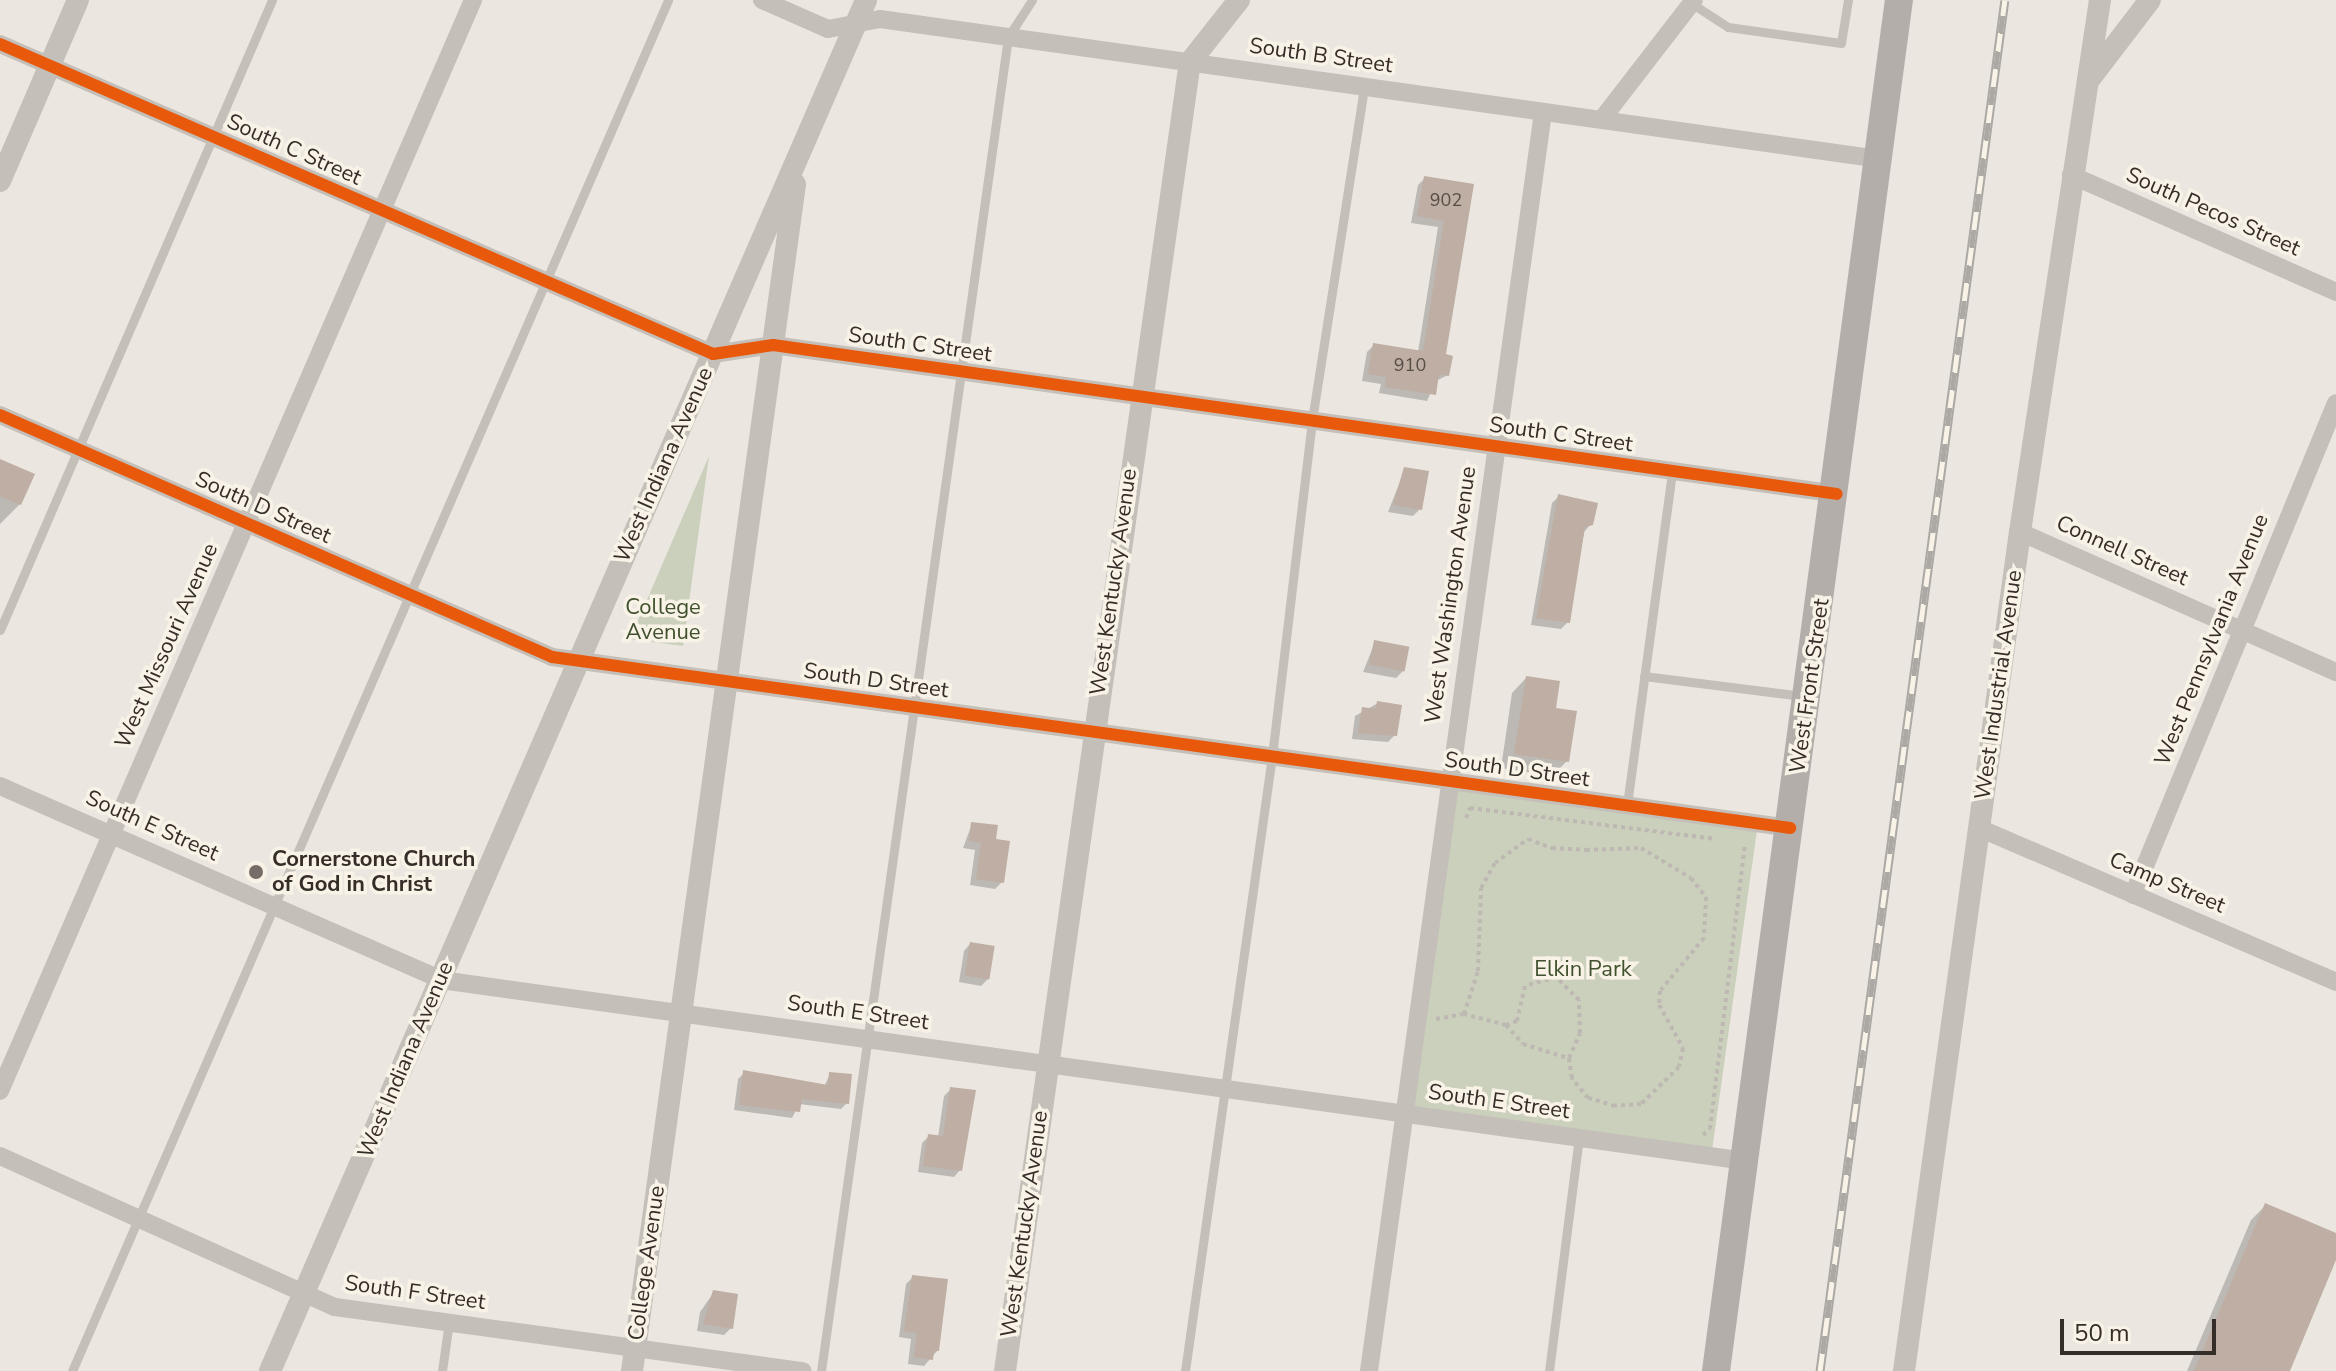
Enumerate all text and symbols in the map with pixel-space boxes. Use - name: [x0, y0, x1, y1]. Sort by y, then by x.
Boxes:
- street label: South B Street: [1248, 33, 1394, 79]
- street label: South C Street: [223, 109, 365, 191]
- street label: South Pecos Street: [2122, 162, 2304, 262]
- house number: 902: [1430, 189, 1462, 211]
- street label: South C Street: [847, 322, 993, 368]
- house number: 910: [1394, 354, 1426, 376]
- street label: West Indiana Avenue: [609, 363, 719, 567]
- street label: South C Street: [1488, 412, 1634, 458]
- street label: West Washington Avenue: [1420, 465, 1482, 725]
- street label: South D Street: [191, 466, 335, 550]
- street label: West Kentucky Avenue: [1085, 467, 1143, 697]
- street label: Connell Street: [2052, 510, 2192, 592]
- street label: West Pennsylvania Avenue: [2149, 510, 2275, 770]
- street label: West Missouri Avenue: [110, 539, 224, 753]
- street label: West Industrial Avenue: [1970, 568, 2028, 802]
- park label: College Avenue: [625, 594, 701, 646]
- street label: West Front Street: [1785, 597, 1835, 775]
- street label: South D Street: [802, 658, 950, 704]
- street label: South D Street: [1443, 747, 1591, 793]
- street label: South E Street: [82, 785, 222, 867]
- place label: Cornerstone Church of God in Christ: [272, 846, 475, 898]
- street label: Camp Street: [2105, 847, 2229, 919]
- marker: Cornerstone Church of God in Christ: [247, 863, 265, 881]
- park label: Elkin Park: [1534, 957, 1632, 983]
- street label: West Indiana Avenue: [353, 958, 459, 1162]
- street label: South E Street: [786, 990, 930, 1036]
- street label: South E Street: [1427, 1079, 1571, 1125]
- street label: West Kentucky Avenue: [996, 1109, 1054, 1339]
- street label: College Avenue: [623, 1184, 671, 1342]
- street label: South F Street: [343, 1270, 487, 1316]
- scale bar: [2064, 1303, 2220, 1353]
- text: 50 m: [2074, 1317, 2130, 1349]

